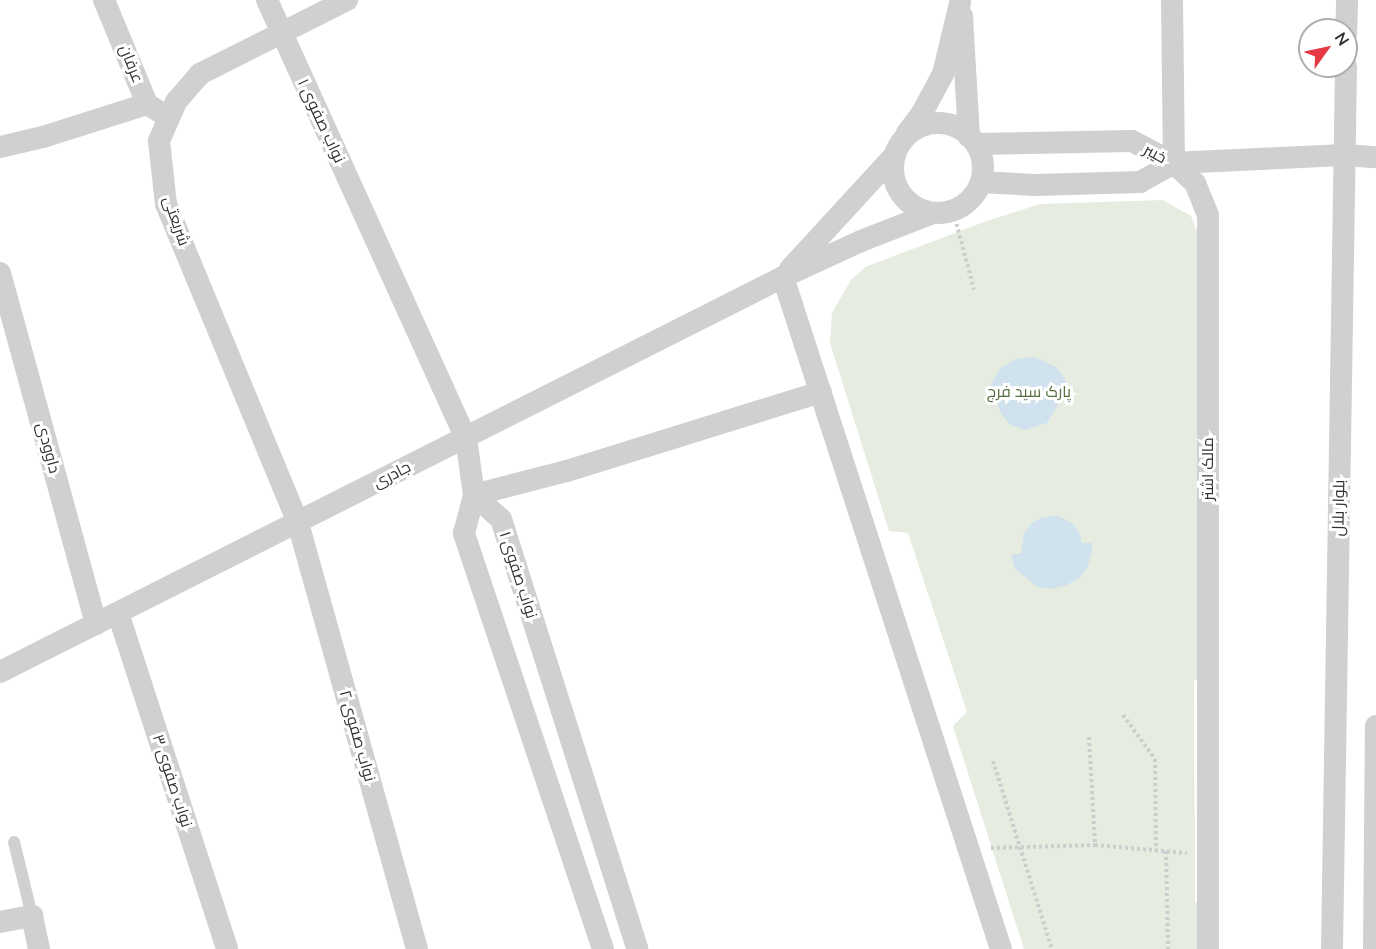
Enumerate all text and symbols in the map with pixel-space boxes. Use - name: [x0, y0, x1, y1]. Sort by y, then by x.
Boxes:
- north arrow: [1298, 18, 1358, 78]
- text: N: [1329, 28, 1354, 50]
- street label: عرفان: [115, 42, 147, 86]
- street label: نواب صفوی ۱: [293, 76, 349, 166]
- street label: خیبر: [1140, 140, 1170, 168]
- street label: شریعتی: [159, 194, 193, 248]
- park label: پارک سید فرج: [987, 382, 1071, 402]
- street label: داوودی: [32, 421, 64, 475]
- street label: مالک اشتر: [1198, 437, 1218, 501]
- street label: جادری: [370, 457, 414, 493]
- street label: بلوار بلال: [1329, 479, 1349, 537]
- street label: نواب صفوی ۱: [495, 529, 541, 621]
- street label: نواب صفوی ۲: [335, 688, 379, 784]
- street label: نواب صفوی ۳: [148, 732, 196, 830]

